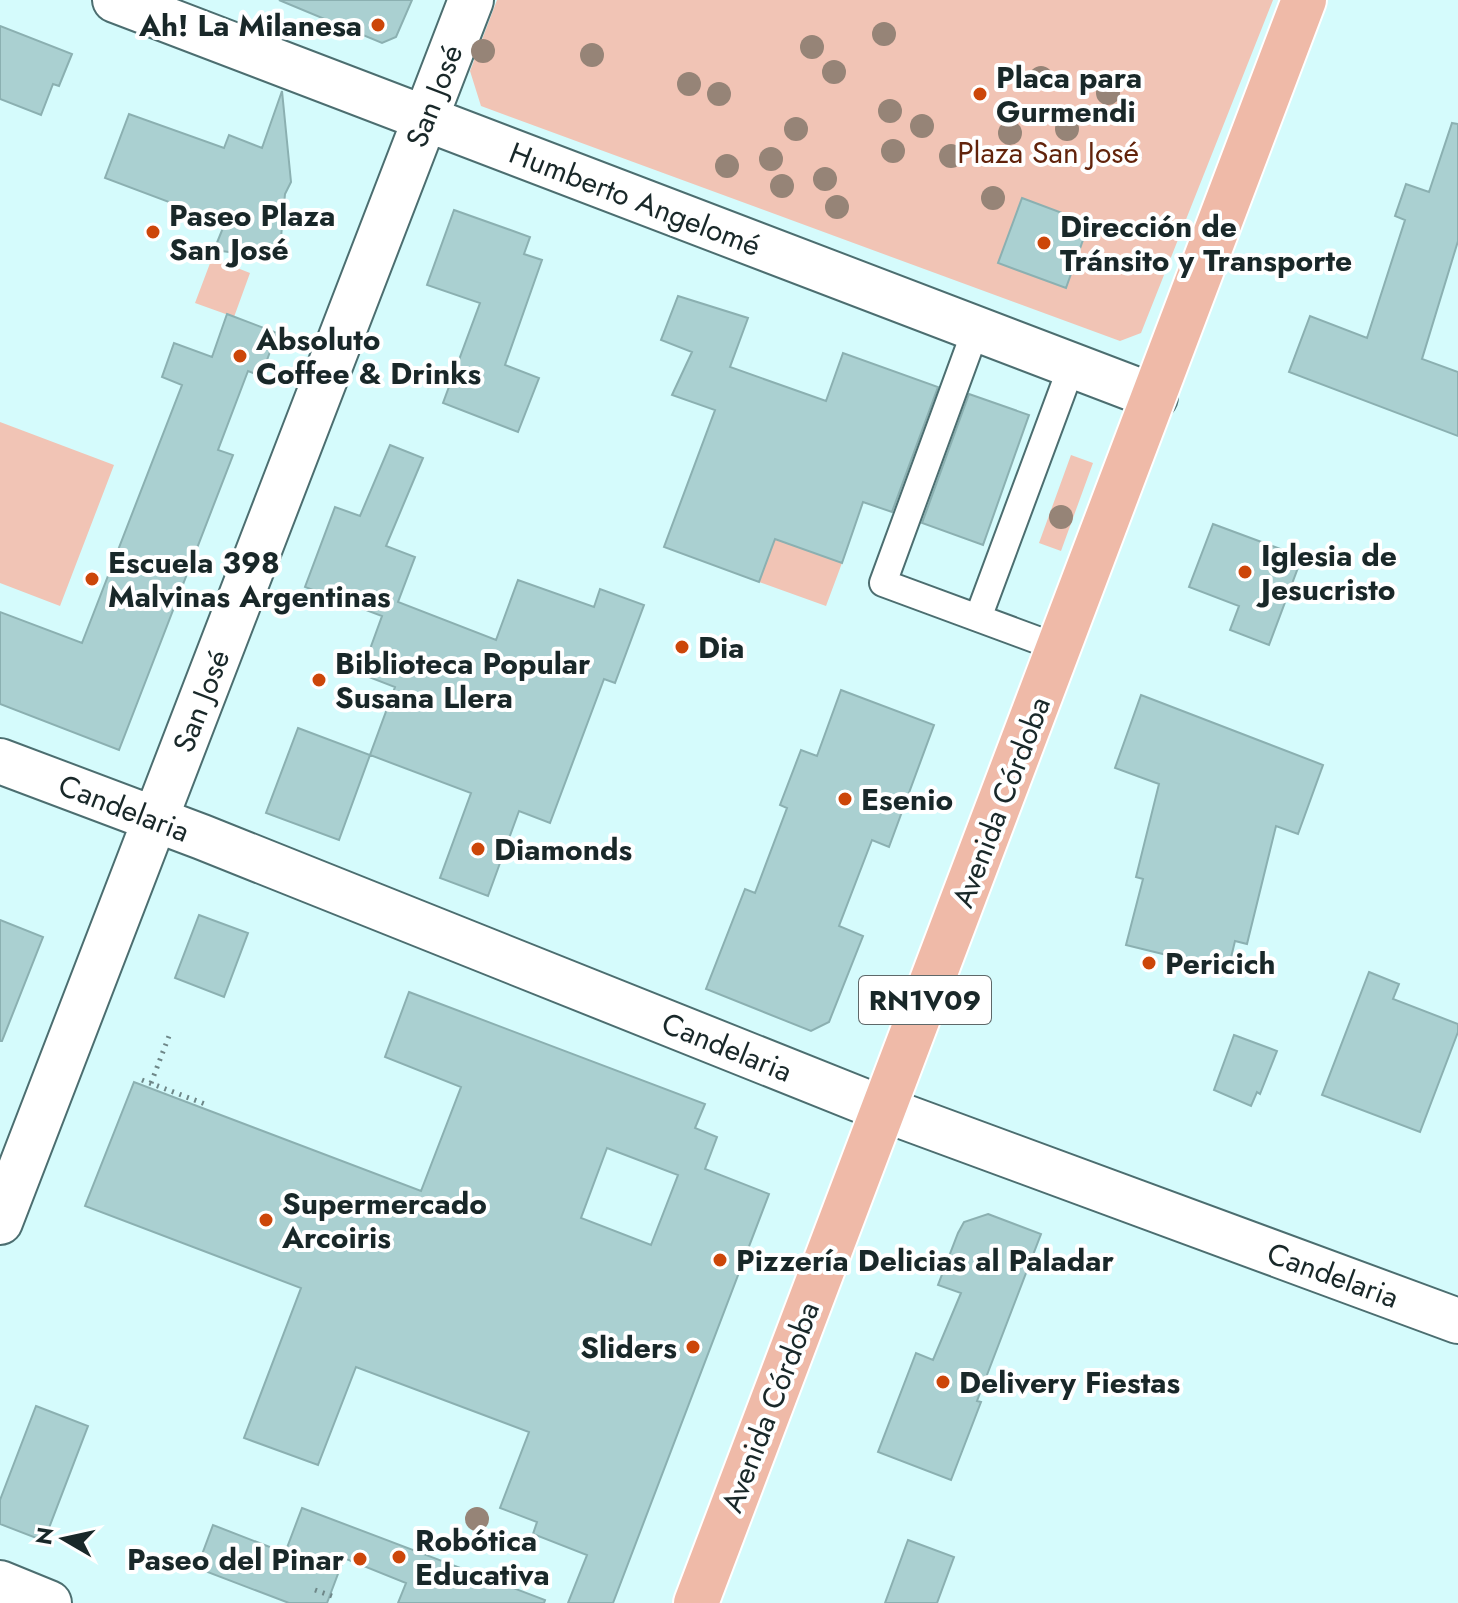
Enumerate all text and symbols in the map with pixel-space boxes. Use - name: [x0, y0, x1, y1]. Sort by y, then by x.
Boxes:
- place label: Ah! La Milanesa: [138, 4, 362, 47]
- marker: Ah! La Milanesa: [369, 16, 387, 34]
- street label: San José: [395, 38, 473, 154]
- place label: Placa para Gurmendi: [996, 56, 1142, 133]
- marker: Placa para Gurmendi: [971, 85, 989, 103]
- street label: Humberto Angelomé: [503, 131, 767, 267]
- park label: Plaza San José: [957, 131, 1139, 174]
- place label: Paseo Plaza San José: [169, 194, 335, 271]
- place label: Dirección de Tránsito y Transporte: [1060, 205, 1352, 282]
- marker: Paseo Plaza San José: [144, 223, 162, 241]
- marker: Dirección de Tránsito y Transporte: [1035, 234, 1053, 252]
- place label: Absoluto Coffee & Drinks: [255, 318, 481, 395]
- marker: Absoluto Coffee & Drinks: [231, 347, 249, 365]
- place label: Iglesia de Jesucristo: [1256, 534, 1397, 611]
- place label: Escuela 398 Malvinas Argentinas: [108, 541, 391, 618]
- marker: Iglesia de Jesucristo: [1236, 563, 1254, 581]
- marker: Escuela 398 Malvinas Argentinas: [83, 570, 101, 588]
- place label: Dia: [698, 626, 744, 669]
- marker: Dia: [673, 638, 691, 656]
- place label: Biblioteca Popular Susana Llera: [335, 642, 591, 719]
- street label: San José: [162, 643, 240, 759]
- marker: Biblioteca Popular Susana Llera: [310, 671, 328, 689]
- street label: Avenida Córdoba: [941, 690, 1061, 914]
- street label: Candelaria: [52, 763, 196, 853]
- place label: Esenio: [861, 778, 953, 821]
- marker: Esenio: [836, 790, 854, 808]
- place label: Diamonds: [494, 828, 632, 871]
- marker: Diamonds: [469, 840, 487, 858]
- place label: Pericich: [1165, 942, 1276, 985]
- marker: Pericich: [1140, 954, 1158, 972]
- road number: RN1V09: [859, 976, 991, 1024]
- street label: Candelaria: [655, 1001, 799, 1093]
- place label: Supermercado Arcoiris: [281, 1182, 487, 1259]
- marker: Supermercado Arcoiris: [257, 1211, 275, 1229]
- street label: Candelaria: [1261, 1231, 1405, 1319]
- place label: Pizzería Delicias al Paladar: [736, 1239, 1114, 1282]
- marker: Pizzería Delicias al Paladar: [711, 1251, 729, 1269]
- street label: Avenida Córdoba: [710, 1295, 830, 1519]
- place label: Sliders: [580, 1326, 677, 1369]
- marker: Sliders: [684, 1338, 702, 1356]
- place label: Delivery Fiestas: [959, 1361, 1180, 1404]
- marker: Delivery Fiestas: [934, 1373, 952, 1391]
- north arrow: [24, 1499, 104, 1579]
- place label: Robótica Educativa: [415, 1519, 550, 1596]
- text: N: [27, 1525, 61, 1547]
- place label: Paseo del Pinar: [127, 1538, 345, 1581]
- marker: Robótica Educativa: [390, 1548, 408, 1566]
- marker: Paseo del Pinar: [351, 1550, 369, 1568]

